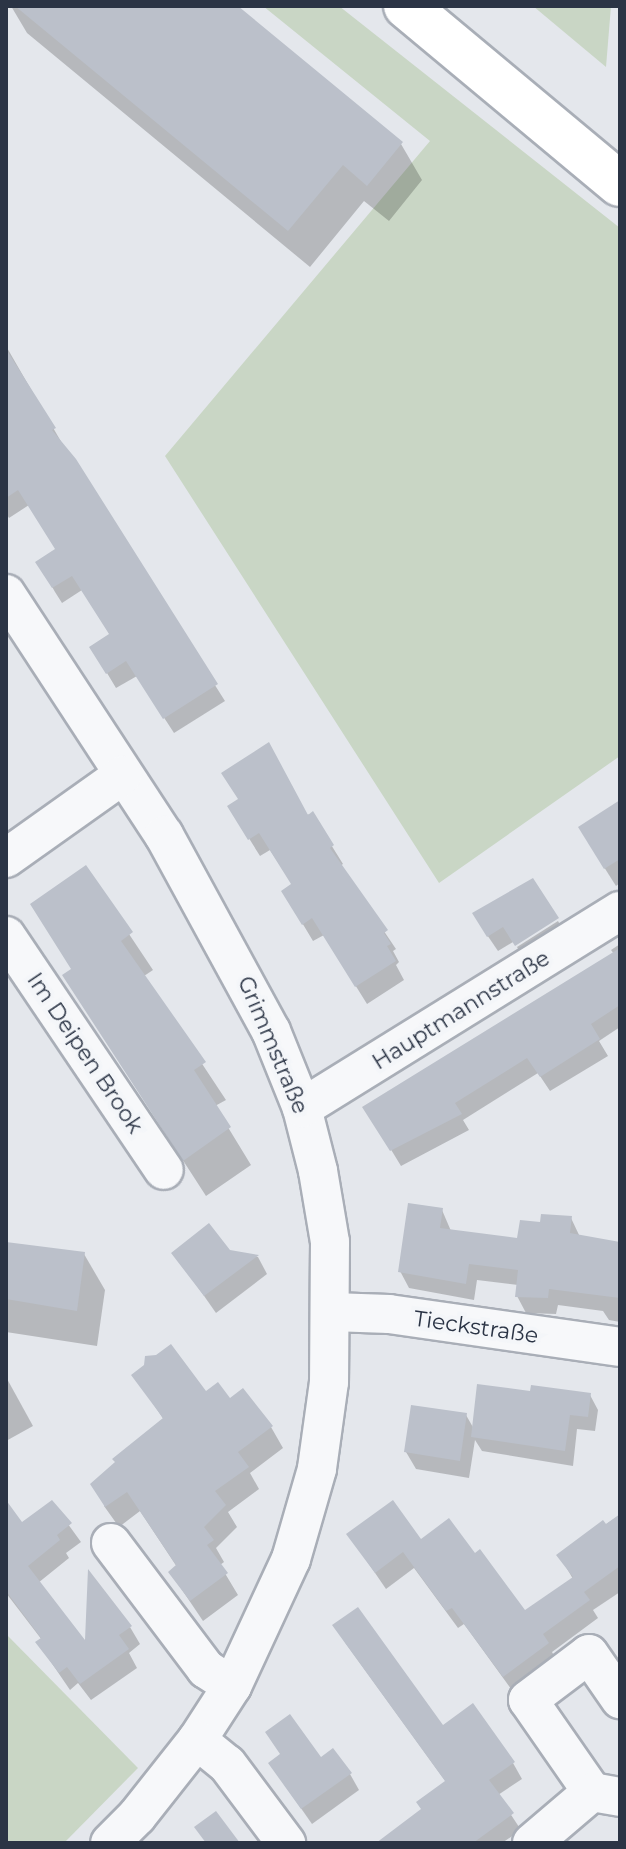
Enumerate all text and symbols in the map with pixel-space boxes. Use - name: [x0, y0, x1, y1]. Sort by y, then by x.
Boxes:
- street label: Hauptmannstraße: [367, 945, 555, 1075]
- street label: Im Deipen Brook: [22, 968, 148, 1138]
- street label: Grimmstraße: [232, 972, 314, 1118]
- street label: Tieckstraße: [412, 1305, 540, 1349]

